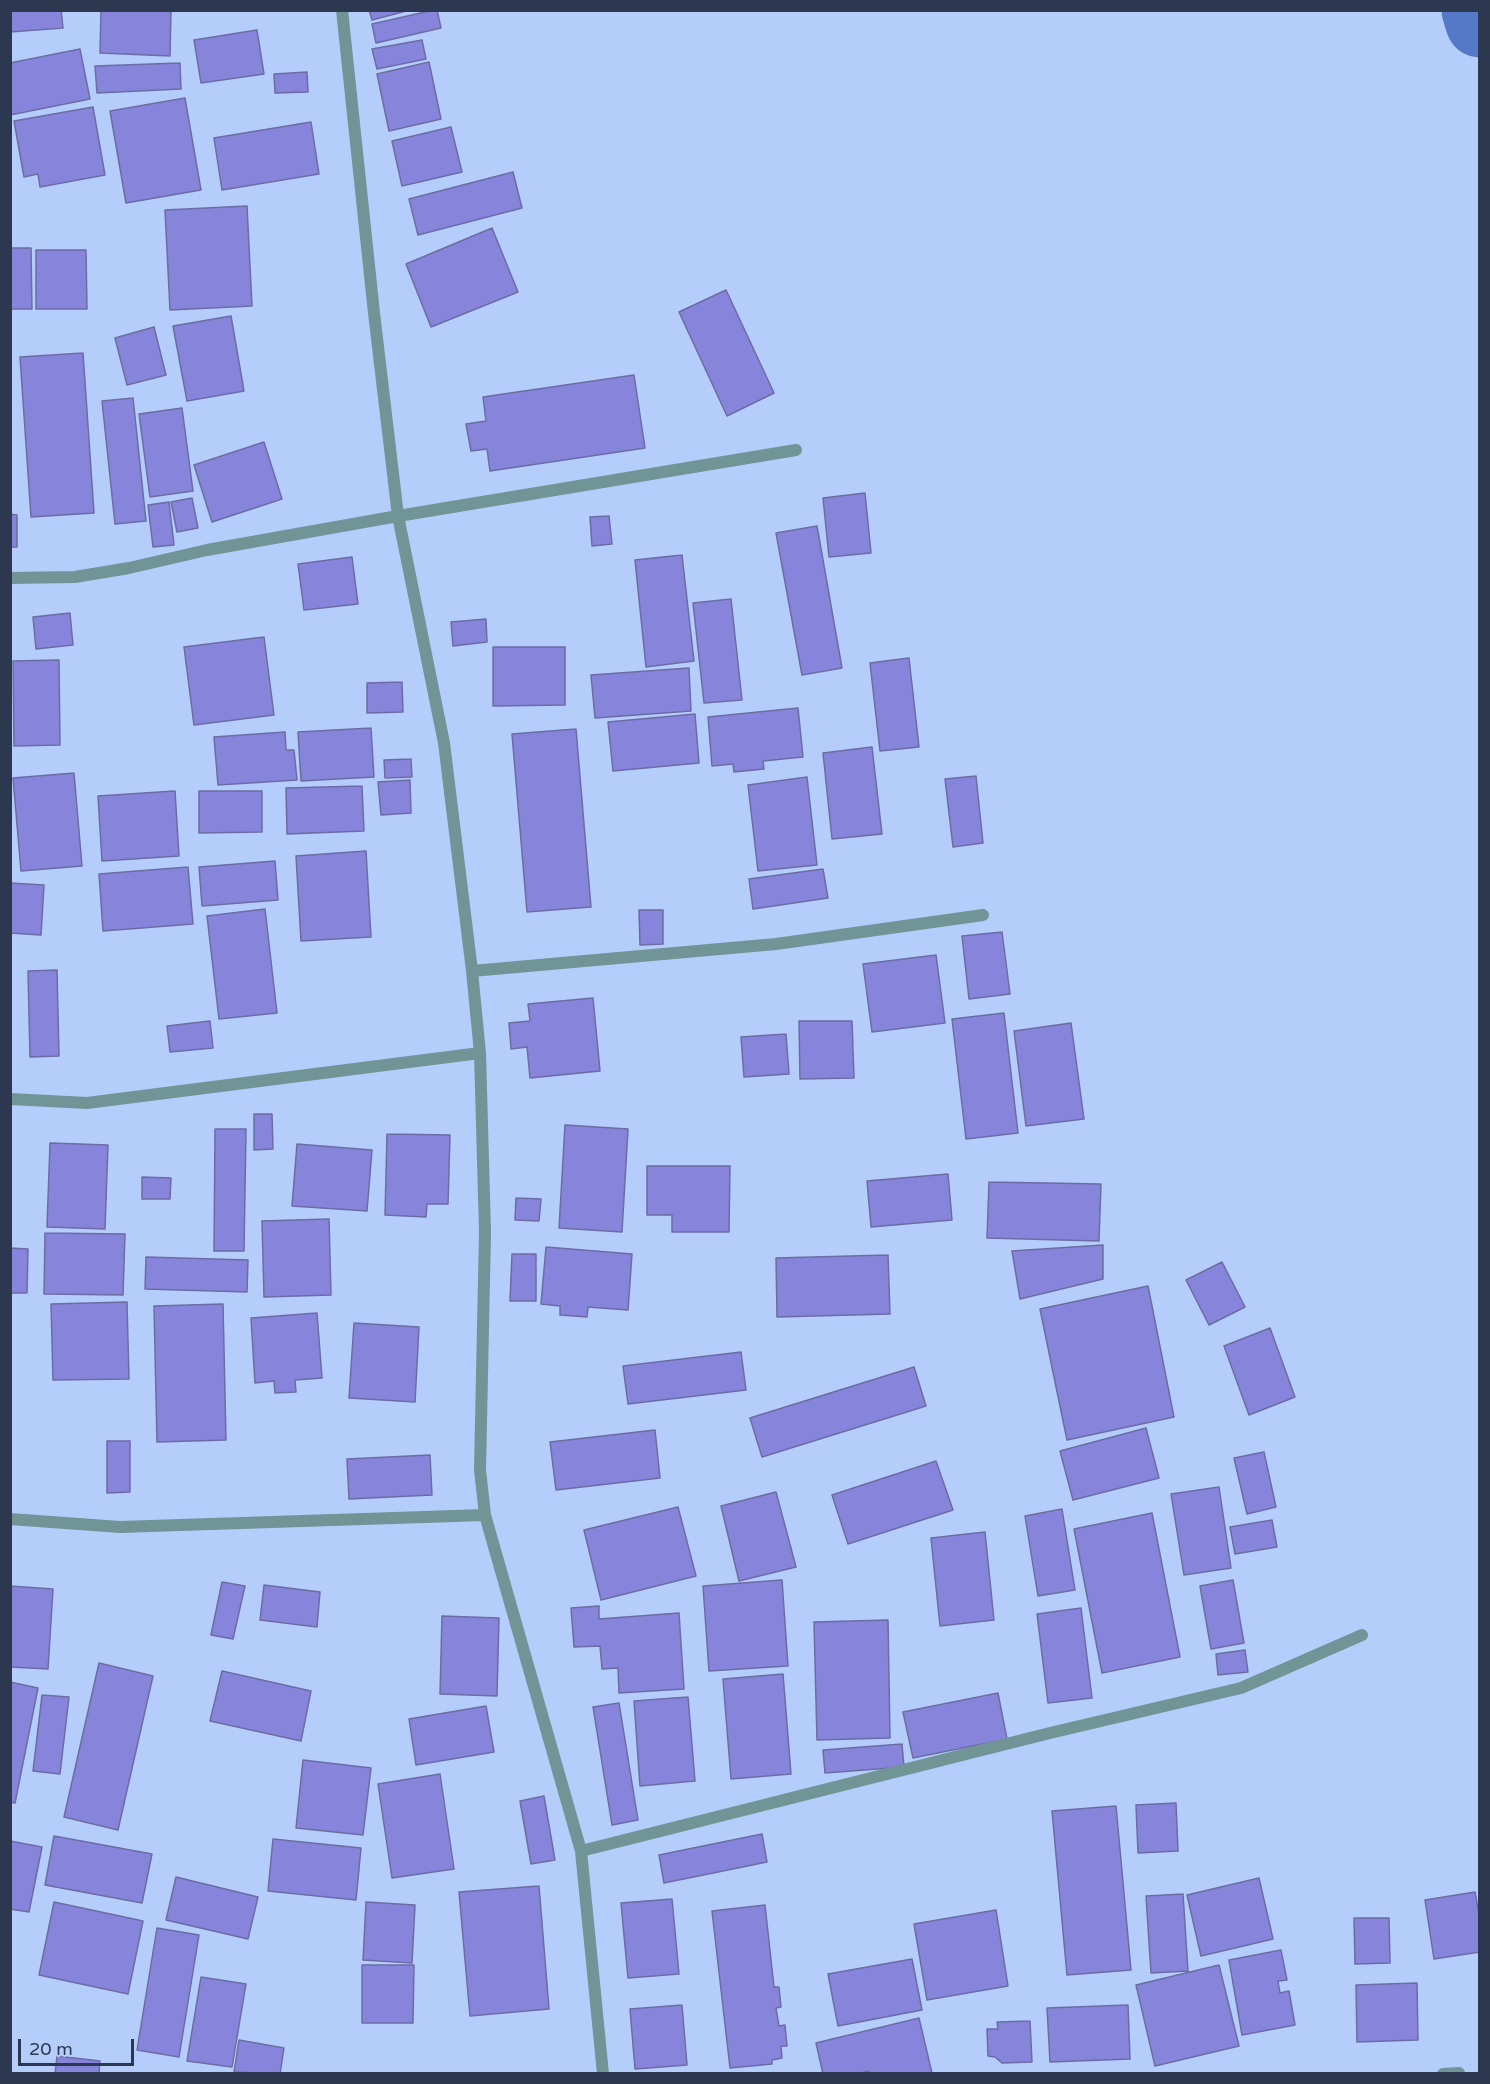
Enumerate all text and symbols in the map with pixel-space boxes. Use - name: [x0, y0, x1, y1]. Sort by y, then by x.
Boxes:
- scale bar: [21, 2027, 136, 2065]
- text: 20 m: [29, 2038, 73, 2060]

